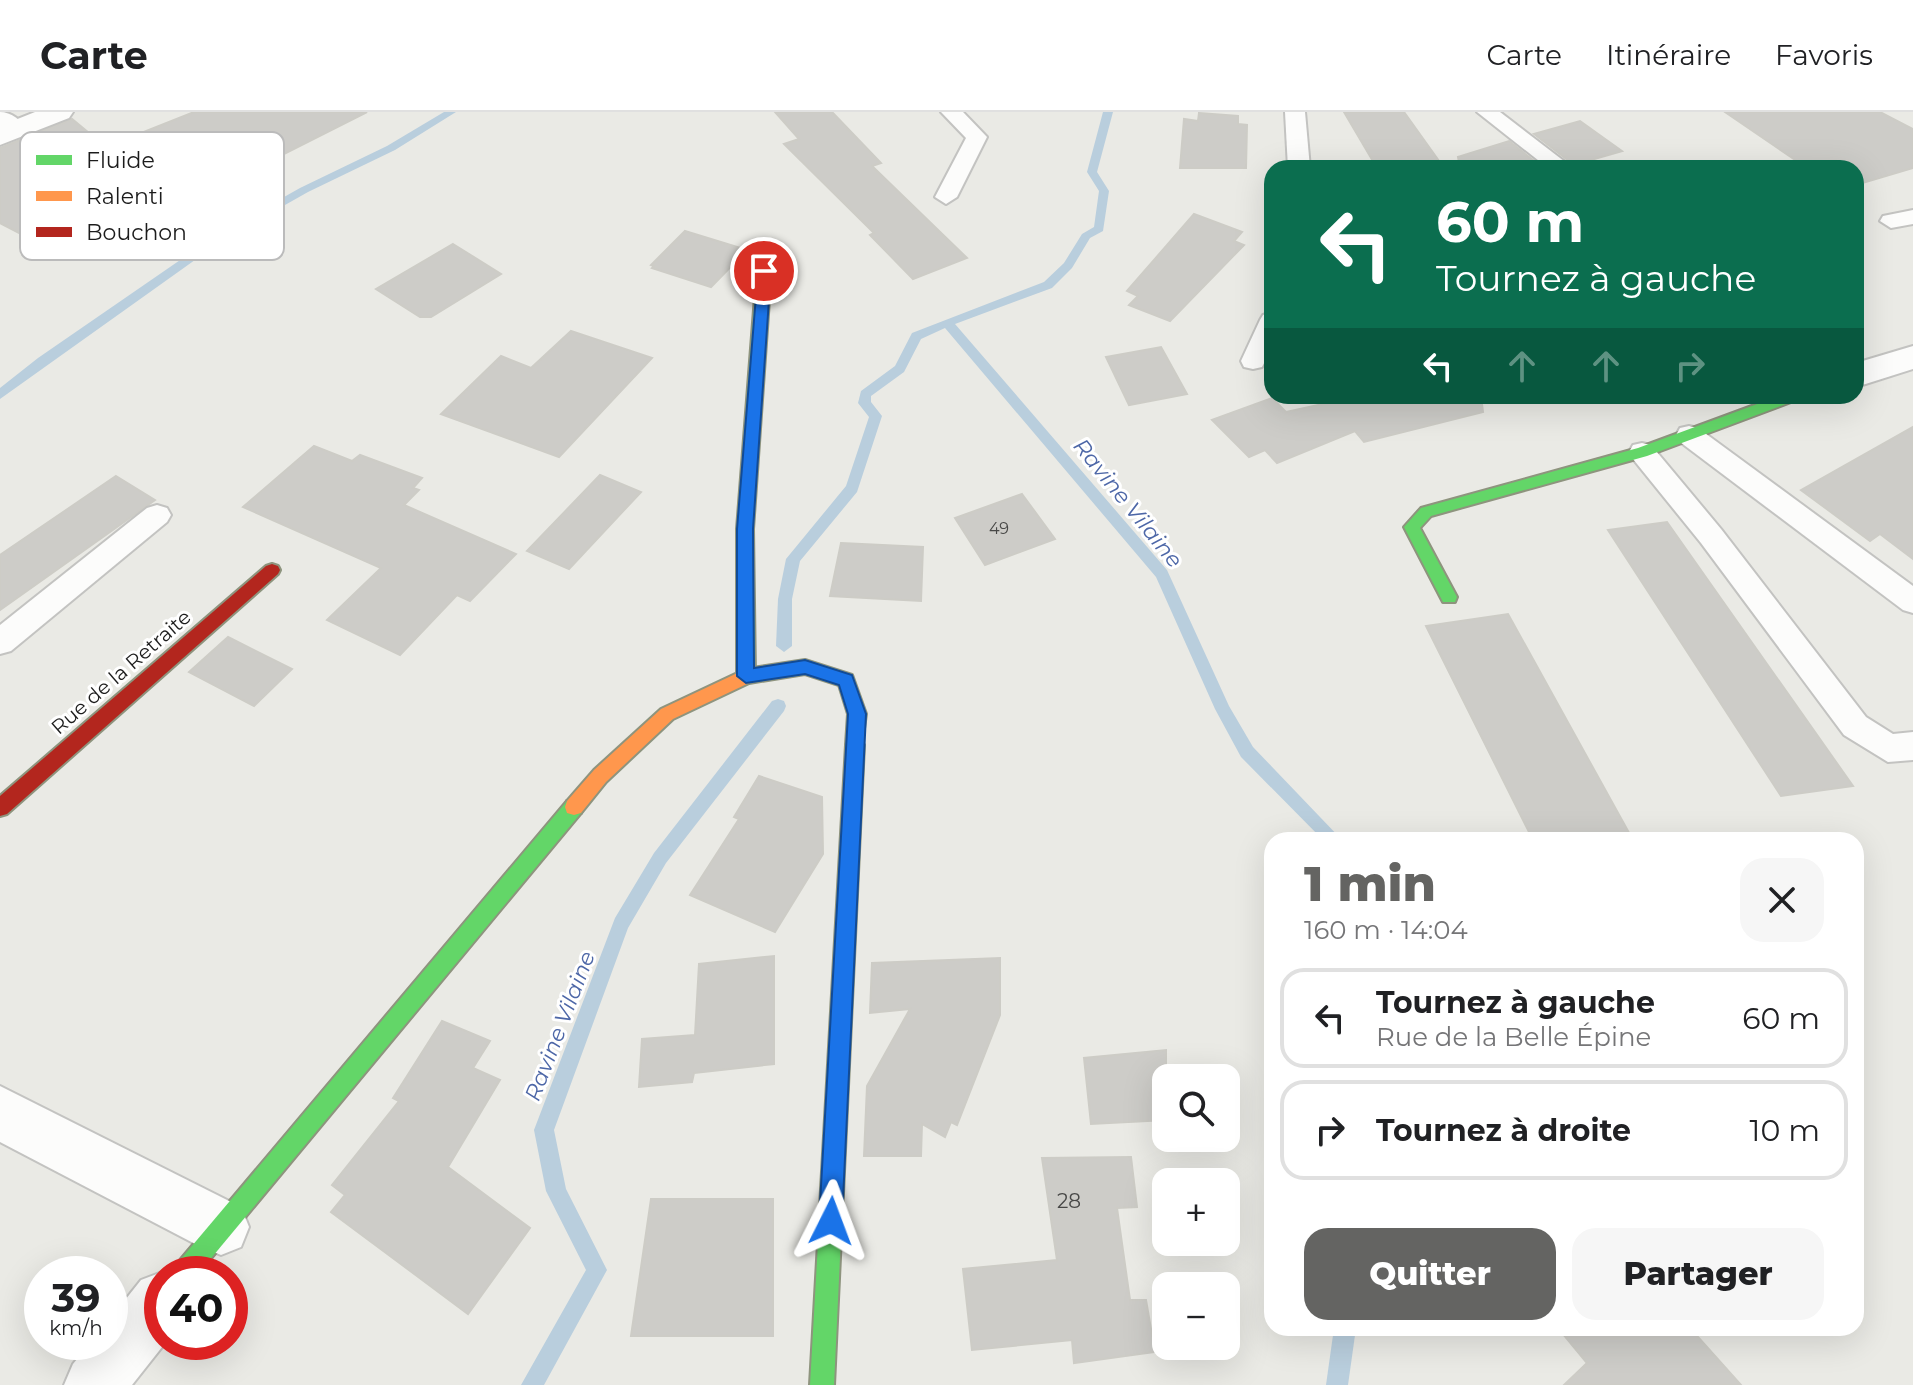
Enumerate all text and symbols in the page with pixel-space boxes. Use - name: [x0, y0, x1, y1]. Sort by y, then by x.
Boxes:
- text: Carte: [40, 32, 148, 79]
- text: Carte: [1486, 38, 1562, 72]
- text: Itinéraire: [1606, 38, 1731, 72]
- text: Favoris: [1775, 38, 1873, 72]
- legend: [20, 132, 284, 260]
- text: Fluide: [86, 147, 155, 174]
- text: Ralenti: [86, 183, 164, 210]
- text: 60 m: [1436, 188, 1584, 256]
- icon: left: [1304, 192, 1408, 296]
- text: Bouchon: [86, 219, 187, 246]
- pin: [730, 237, 798, 305]
- icon: arrive: [742, 249, 786, 293]
- text: Tournez à gauche: [1436, 256, 1756, 300]
- icon: left: [1416, 344, 1460, 388]
- icon: ahead: [1500, 344, 1544, 388]
- icon: ahead: [1584, 344, 1628, 388]
- icon: right: [1668, 344, 1712, 388]
- water label: Ravine Vilaine: [1068, 433, 1188, 573]
- house number: 49: [989, 519, 1009, 538]
- street label: Rue de la Retraite: [46, 605, 196, 739]
- text: 1 min: [1304, 855, 1436, 913]
- button: close: [1740, 858, 1824, 942]
- text: 160 m · 14:04: [1304, 914, 1468, 946]
- water label: Ravine Vilaine: [519, 947, 601, 1105]
- text: Tournez à gauche: [1376, 984, 1655, 1021]
- icon: left: [1308, 996, 1352, 1040]
- text: 60 m: [1742, 1000, 1820, 1037]
- text: Rue de la Belle Épine: [1376, 1021, 1651, 1053]
- map controls: [1152, 1064, 1240, 1360]
- button: search: [1152, 1064, 1240, 1152]
- icon: right: [1308, 1108, 1352, 1152]
- text: Tournez à droite: [1376, 1112, 1631, 1149]
- text: 10 m: [1750, 1112, 1820, 1149]
- button: +: [1152, 1168, 1240, 1256]
- position arrow: [789, 1179, 873, 1263]
- house number: 28: [1057, 1189, 1081, 1213]
- button: Quitter: [1304, 1228, 1556, 1320]
- button: Partager: [1572, 1228, 1824, 1320]
- speed limit sign: 40: [144, 1256, 248, 1360]
- button: −: [1152, 1272, 1240, 1360]
- text: 39: [51, 1273, 101, 1322]
- text: km/h: [49, 1316, 103, 1340]

